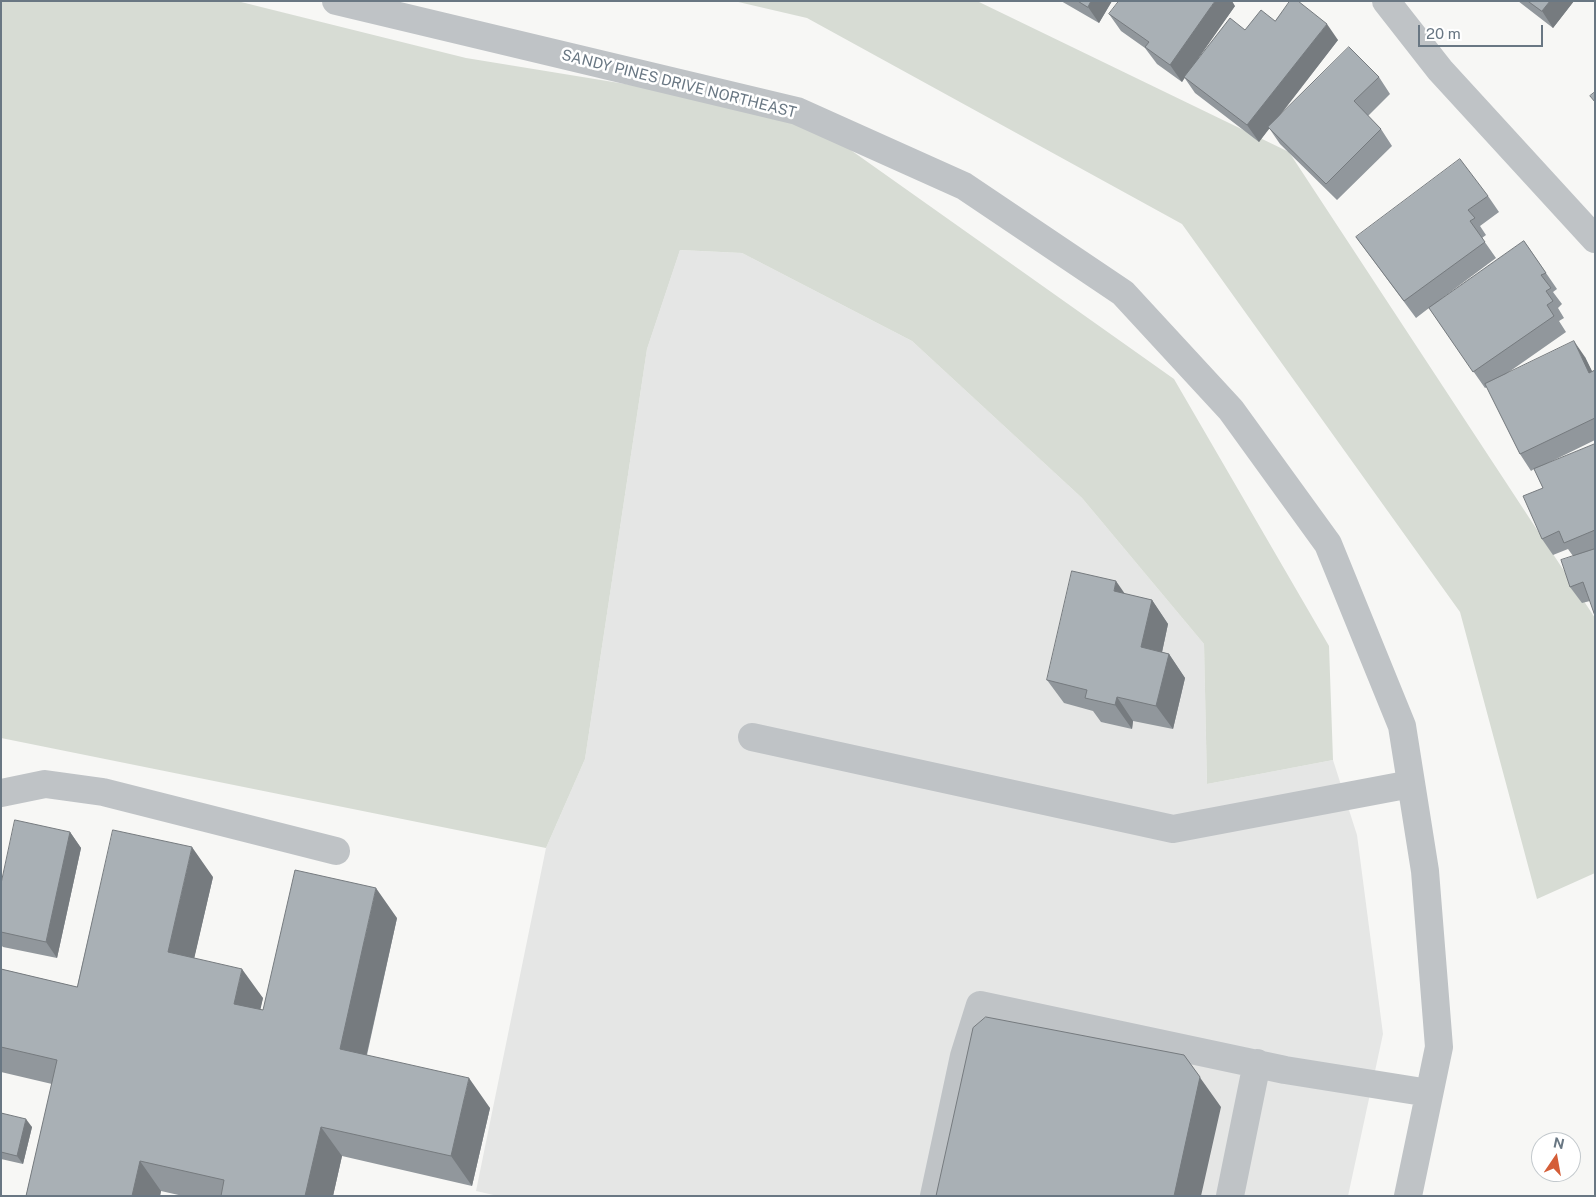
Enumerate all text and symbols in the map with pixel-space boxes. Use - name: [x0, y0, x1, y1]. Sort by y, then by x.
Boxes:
- scale bar: [1421, 15, 1546, 47]
- text: 20 m: [1426, 25, 1461, 42]
- street label: SANDY PINES DRIVE NORTHEAST: [560, 46, 798, 122]
- north arrow: [1531, 1132, 1581, 1182]
- text: N: [1552, 1134, 1566, 1152]

